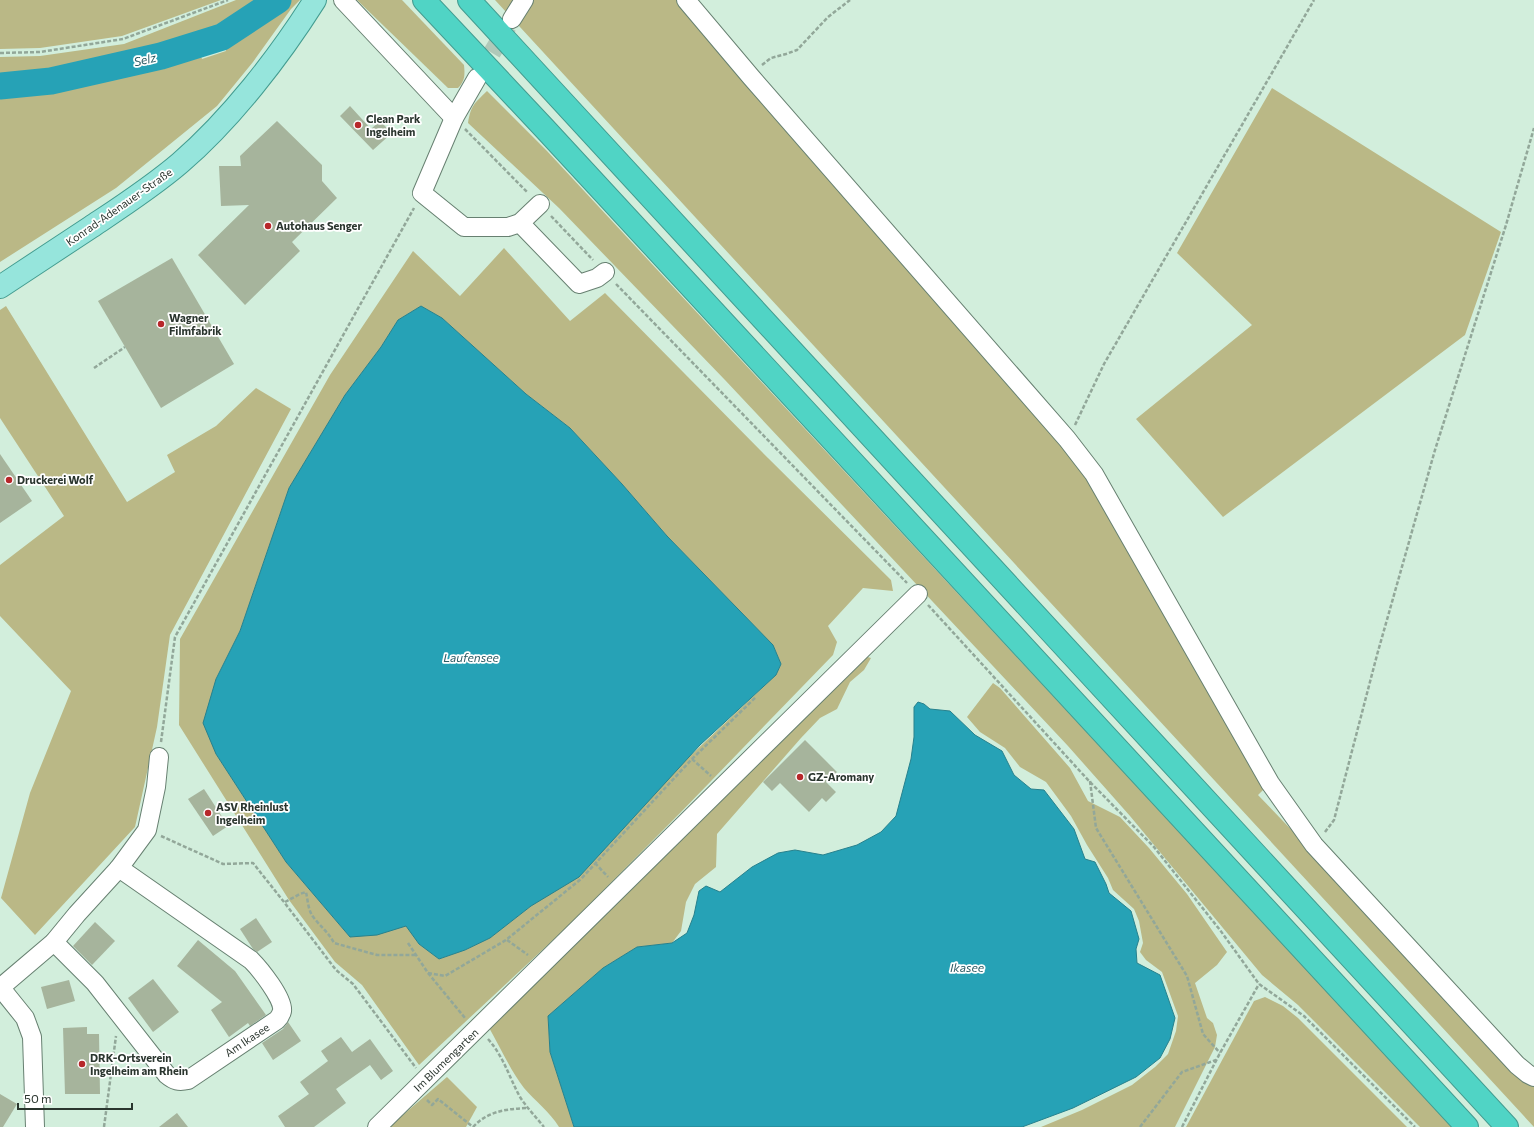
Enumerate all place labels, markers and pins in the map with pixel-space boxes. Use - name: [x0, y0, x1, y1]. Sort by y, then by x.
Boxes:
- place label: Clean Park Ingelheim: [366, 112, 421, 138]
- marker: Clean Park Ingelheim: [353, 120, 363, 130]
- place label: Autohaus Senger: [276, 219, 362, 232]
- marker: Autohaus Senger: [263, 221, 273, 231]
- place label: Wagner Filmfabrik: [169, 311, 222, 337]
- marker: Wagner Filmfabrik: [156, 319, 166, 329]
- place label: Druckerei Wolf: [17, 473, 94, 486]
- marker: Druckerei Wolf: [4, 475, 14, 485]
- place label: GZ-Aromany: [808, 770, 874, 783]
- marker: GZ-Aromany: [795, 772, 805, 782]
- place label: ASV Rheinlust Ingelheim: [216, 800, 289, 826]
- marker: ASV Rheinlust Ingelheim: [203, 808, 213, 818]
- place label: DRK-Ortsverein Ingelheim am Rhein: [90, 1051, 188, 1077]
- marker: DRK-Ortsverein Ingelheim am Rhein: [77, 1059, 87, 1069]

